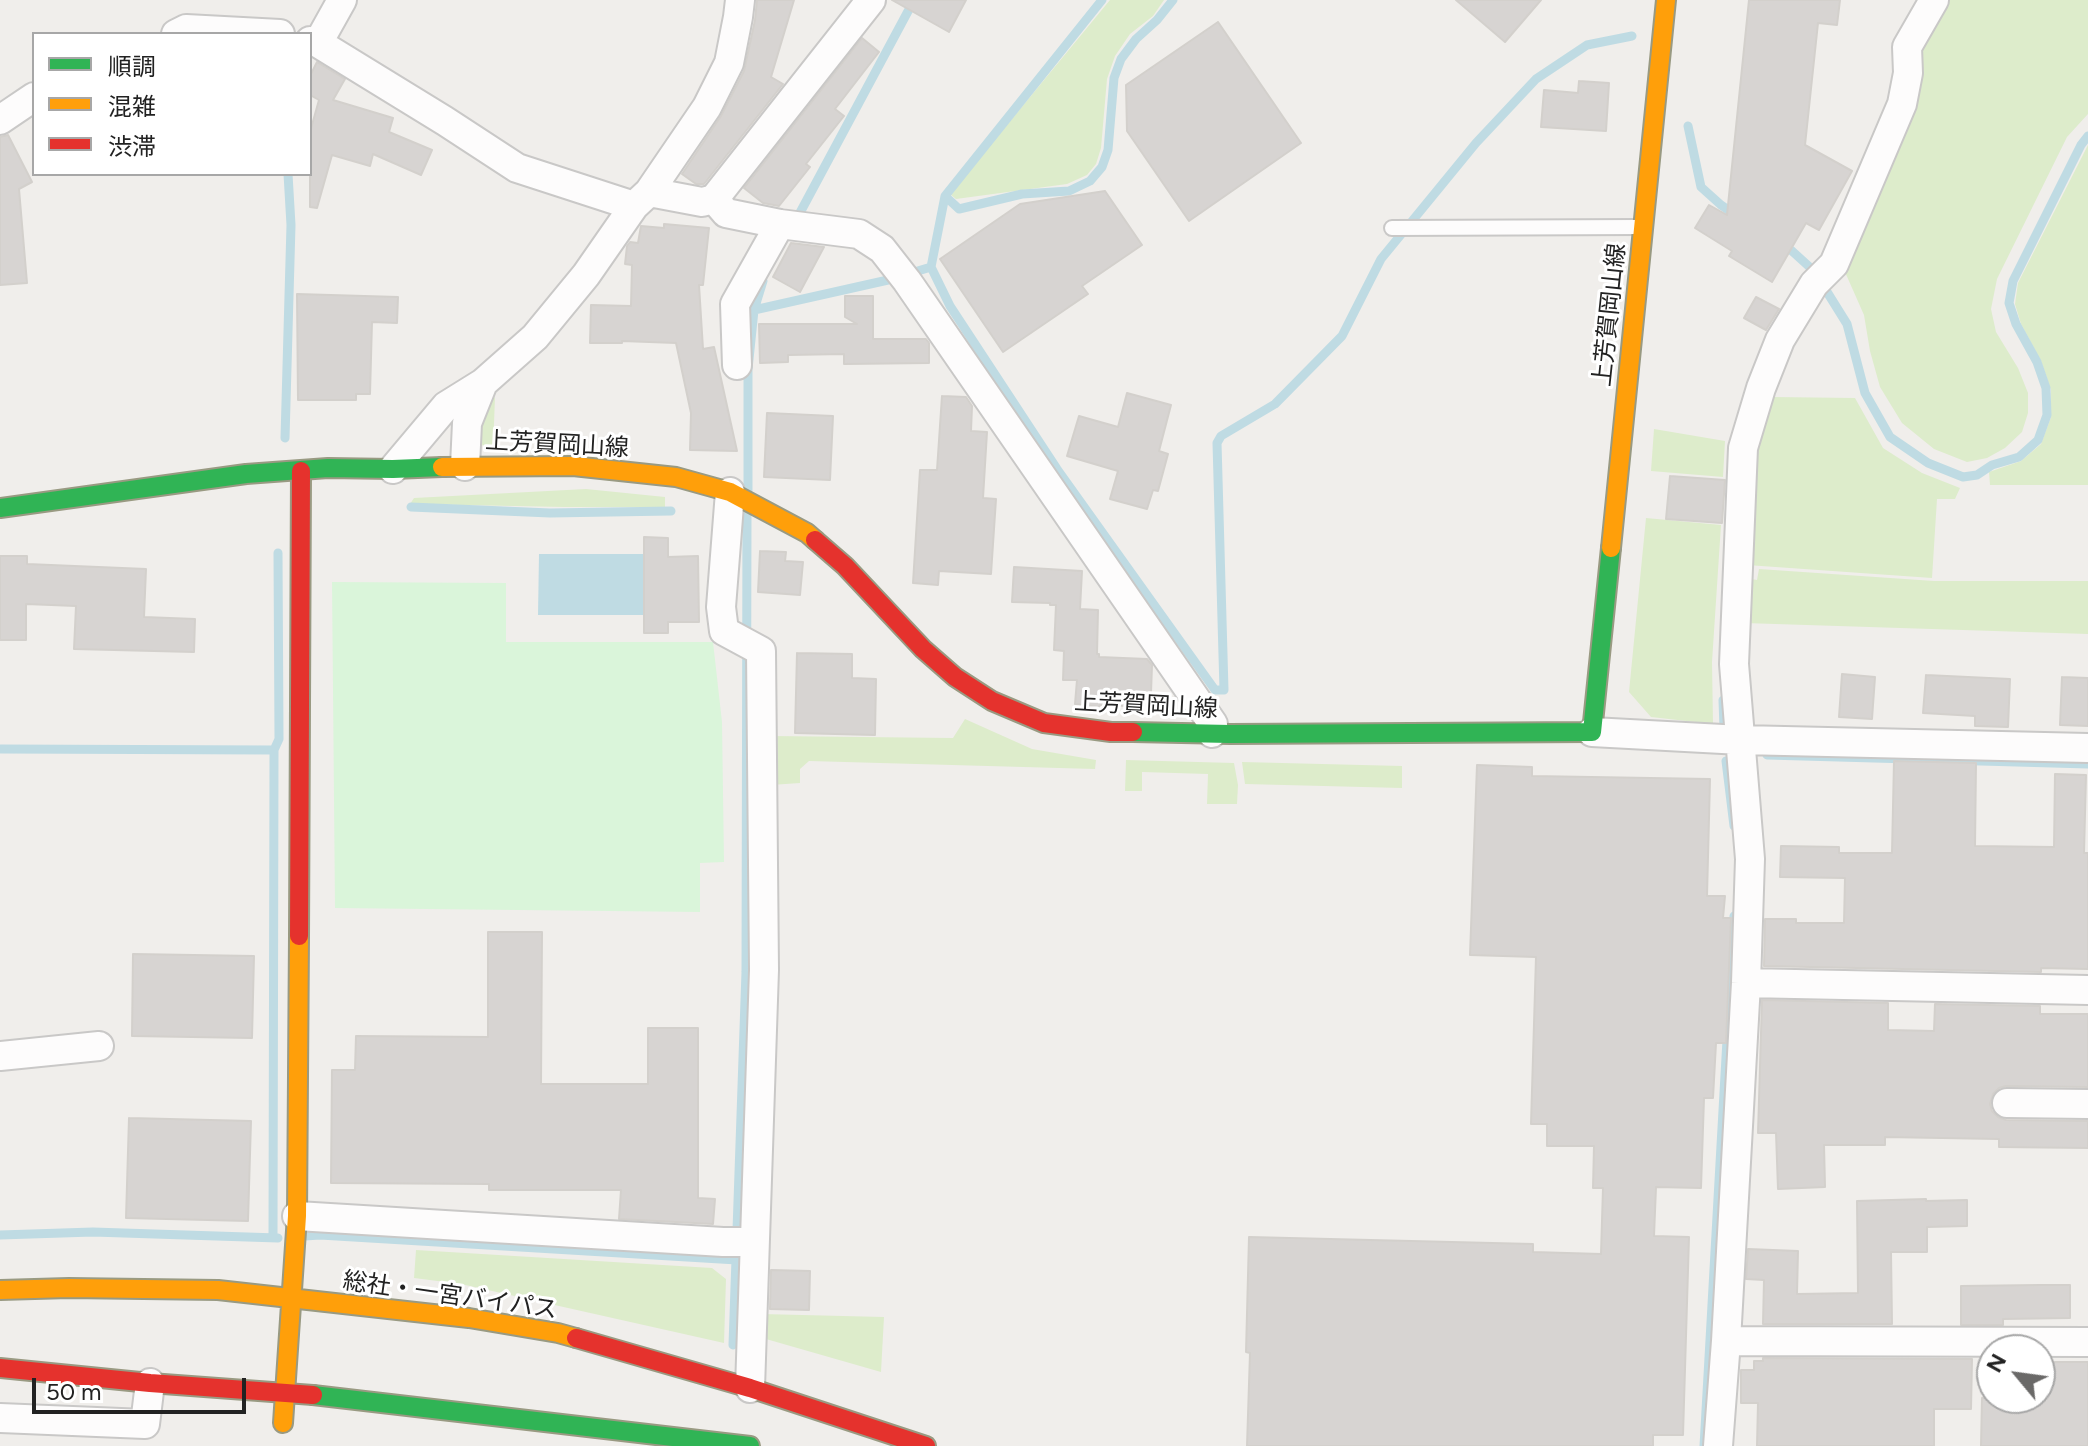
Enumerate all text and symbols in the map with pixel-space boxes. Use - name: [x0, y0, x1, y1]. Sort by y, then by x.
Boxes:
- legend: [32, 32, 312, 176]
- text: 順調: [108, 52, 156, 81]
- text: 混雑: [108, 92, 156, 121]
- text: 渋滞: [108, 132, 156, 161]
- street label: 上芳賀岡山線: [1588, 242, 1632, 388]
- street label: 上芳賀岡山線: [484, 427, 630, 463]
- street label: 上芳賀岡山線: [1073, 688, 1219, 724]
- street label: 総社・一宮バイパス: [341, 1267, 559, 1325]
- north arrow: [1976, 1334, 2056, 1414]
- text: N: [1980, 1349, 2012, 1377]
- scale bar: [36, 1362, 250, 1412]
- text: 50 m: [46, 1377, 102, 1406]

